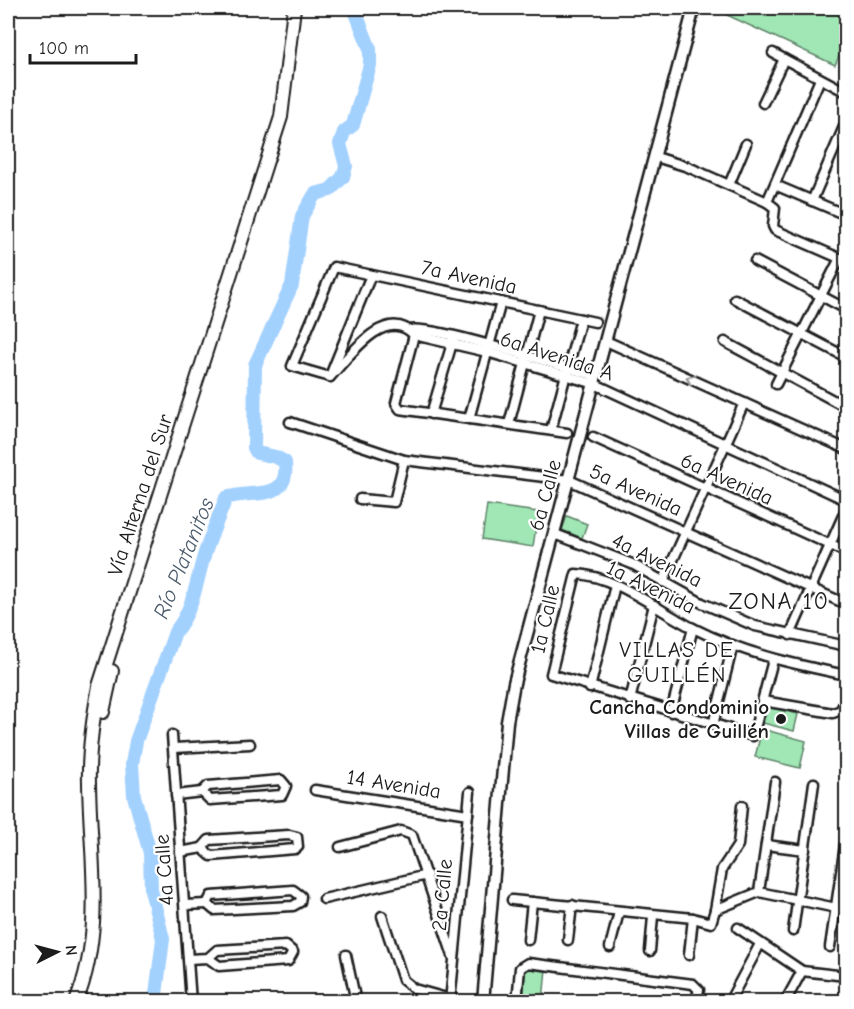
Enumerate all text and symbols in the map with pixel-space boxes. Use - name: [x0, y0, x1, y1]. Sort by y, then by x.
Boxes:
- scale bar: [30, 27, 136, 65]
- text: 100 m: [39, 38, 89, 59]
- street label: 7a Avenida: [419, 255, 519, 299]
- street label: 6a Avenida A: [497, 326, 617, 386]
- one-way arrow: [686, 374, 697, 386]
- street label: Vía Alterna del Sur: [103, 411, 178, 579]
- street label: 6a Avenida: [677, 448, 777, 510]
- street label: 6a Calle: [524, 457, 566, 533]
- street label: 5a Avenida: [586, 459, 686, 521]
- water label: Río Platanitos: [148, 493, 220, 623]
- street label: 4a Avenida: [608, 528, 706, 592]
- street label: 1a Avenida: [603, 555, 699, 619]
- street label: 1a Calle: [525, 582, 565, 656]
- district label: ZONA 10: [728, 587, 830, 615]
- district label: VILLAS DE GUILLÉN: [619, 637, 735, 688]
- place label: Cancha Condominio Villas de Guillén: [589, 695, 769, 743]
- marker: Cancha Condominio Villas de Guillén: [774, 712, 788, 726]
- street label: 14 Avenida: [345, 765, 443, 803]
- street label: 4a Calle: [150, 834, 178, 906]
- street label: 2a Calle: [427, 858, 457, 932]
- north arrow: [27, 922, 87, 982]
- text: N: [61, 944, 80, 957]

